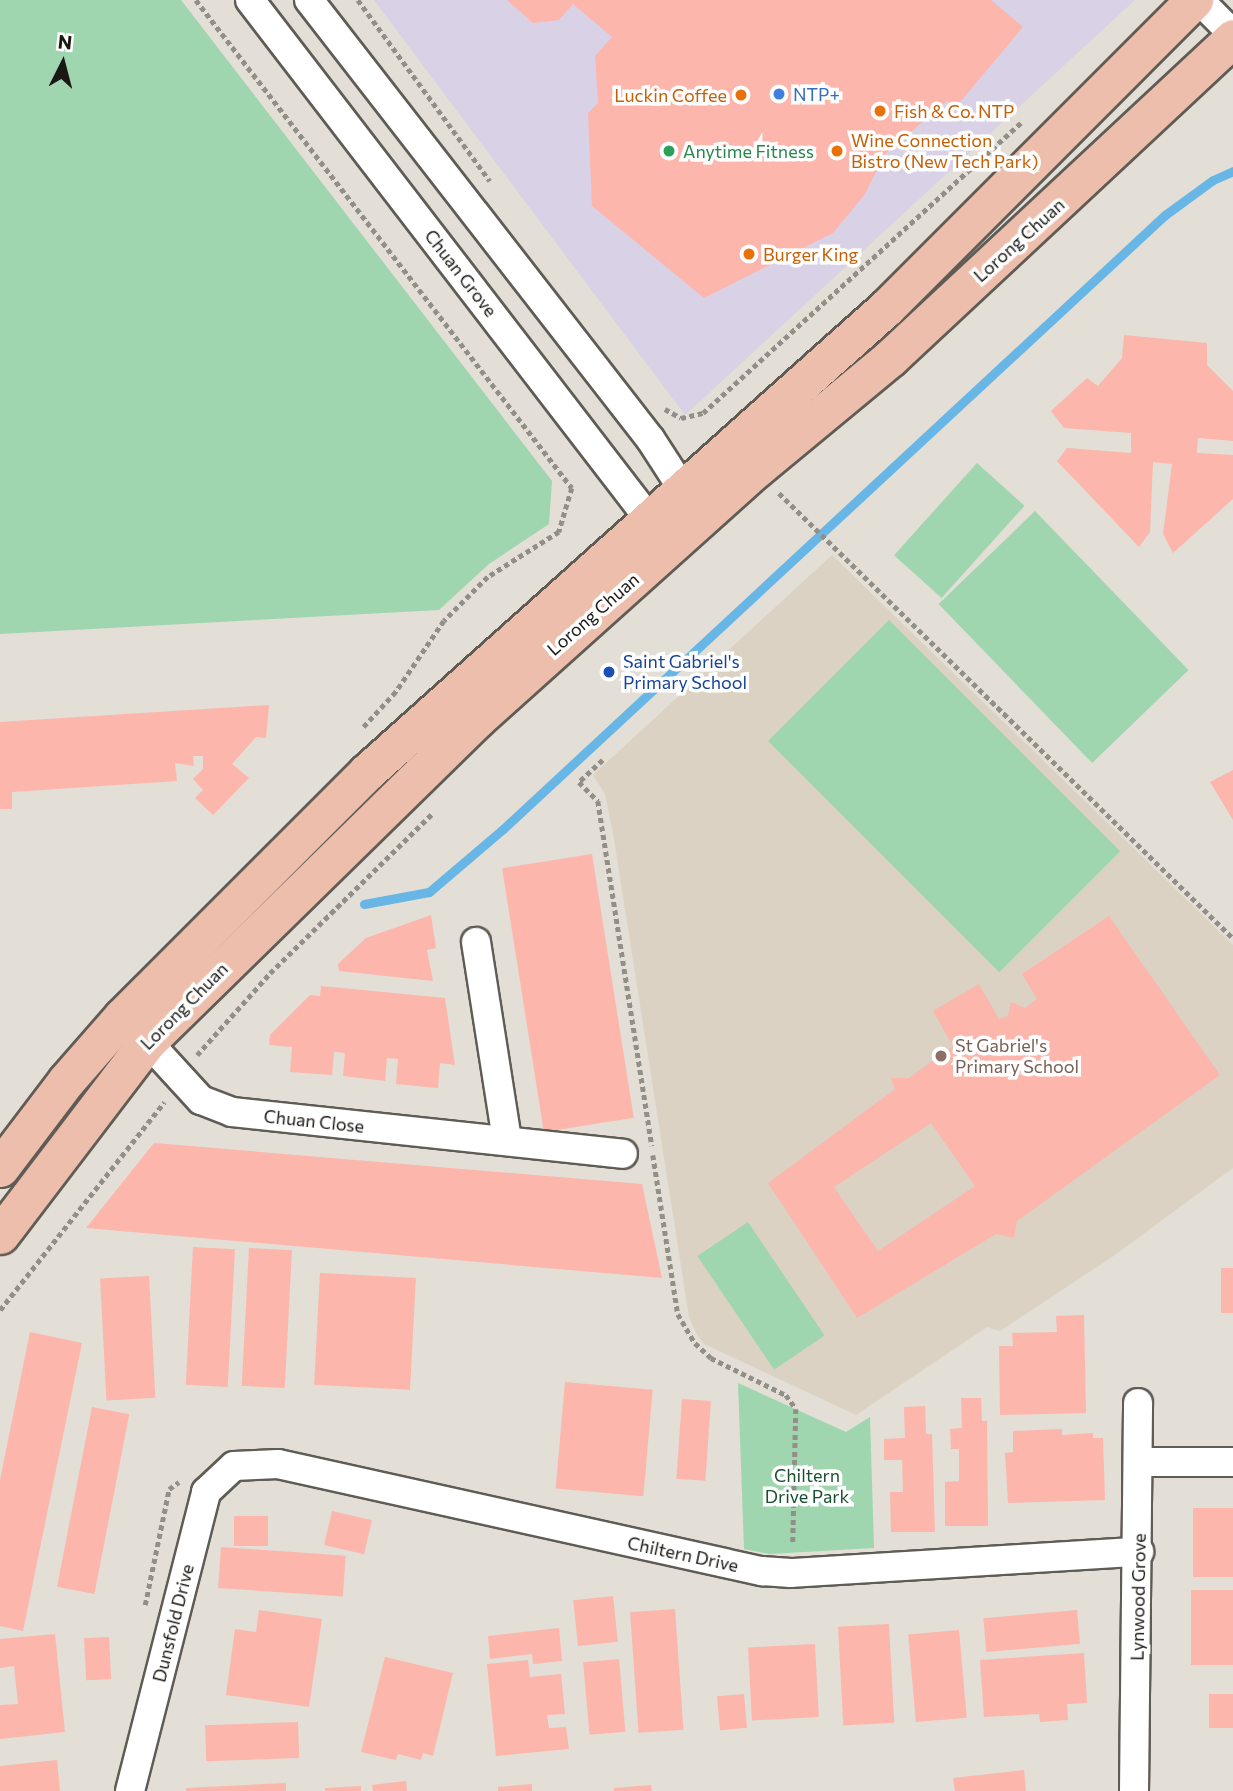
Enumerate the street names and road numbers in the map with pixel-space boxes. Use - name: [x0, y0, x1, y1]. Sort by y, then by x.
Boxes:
- street label: Lorong Chuan: [969, 194, 1069, 286]
- street label: Chuan Grove: [420, 225, 502, 321]
- street label: Lorong Chuan: [543, 568, 643, 660]
- street label: Lorong Chuan: [136, 958, 232, 1054]
- street label: Chuan Close: [263, 1105, 365, 1137]
- street label: Chiltern Drive: [625, 1532, 741, 1576]
- street label: Lynwood Grove: [1126, 1533, 1150, 1661]
- street label: Dunsfold Drive: [148, 1562, 198, 1684]

